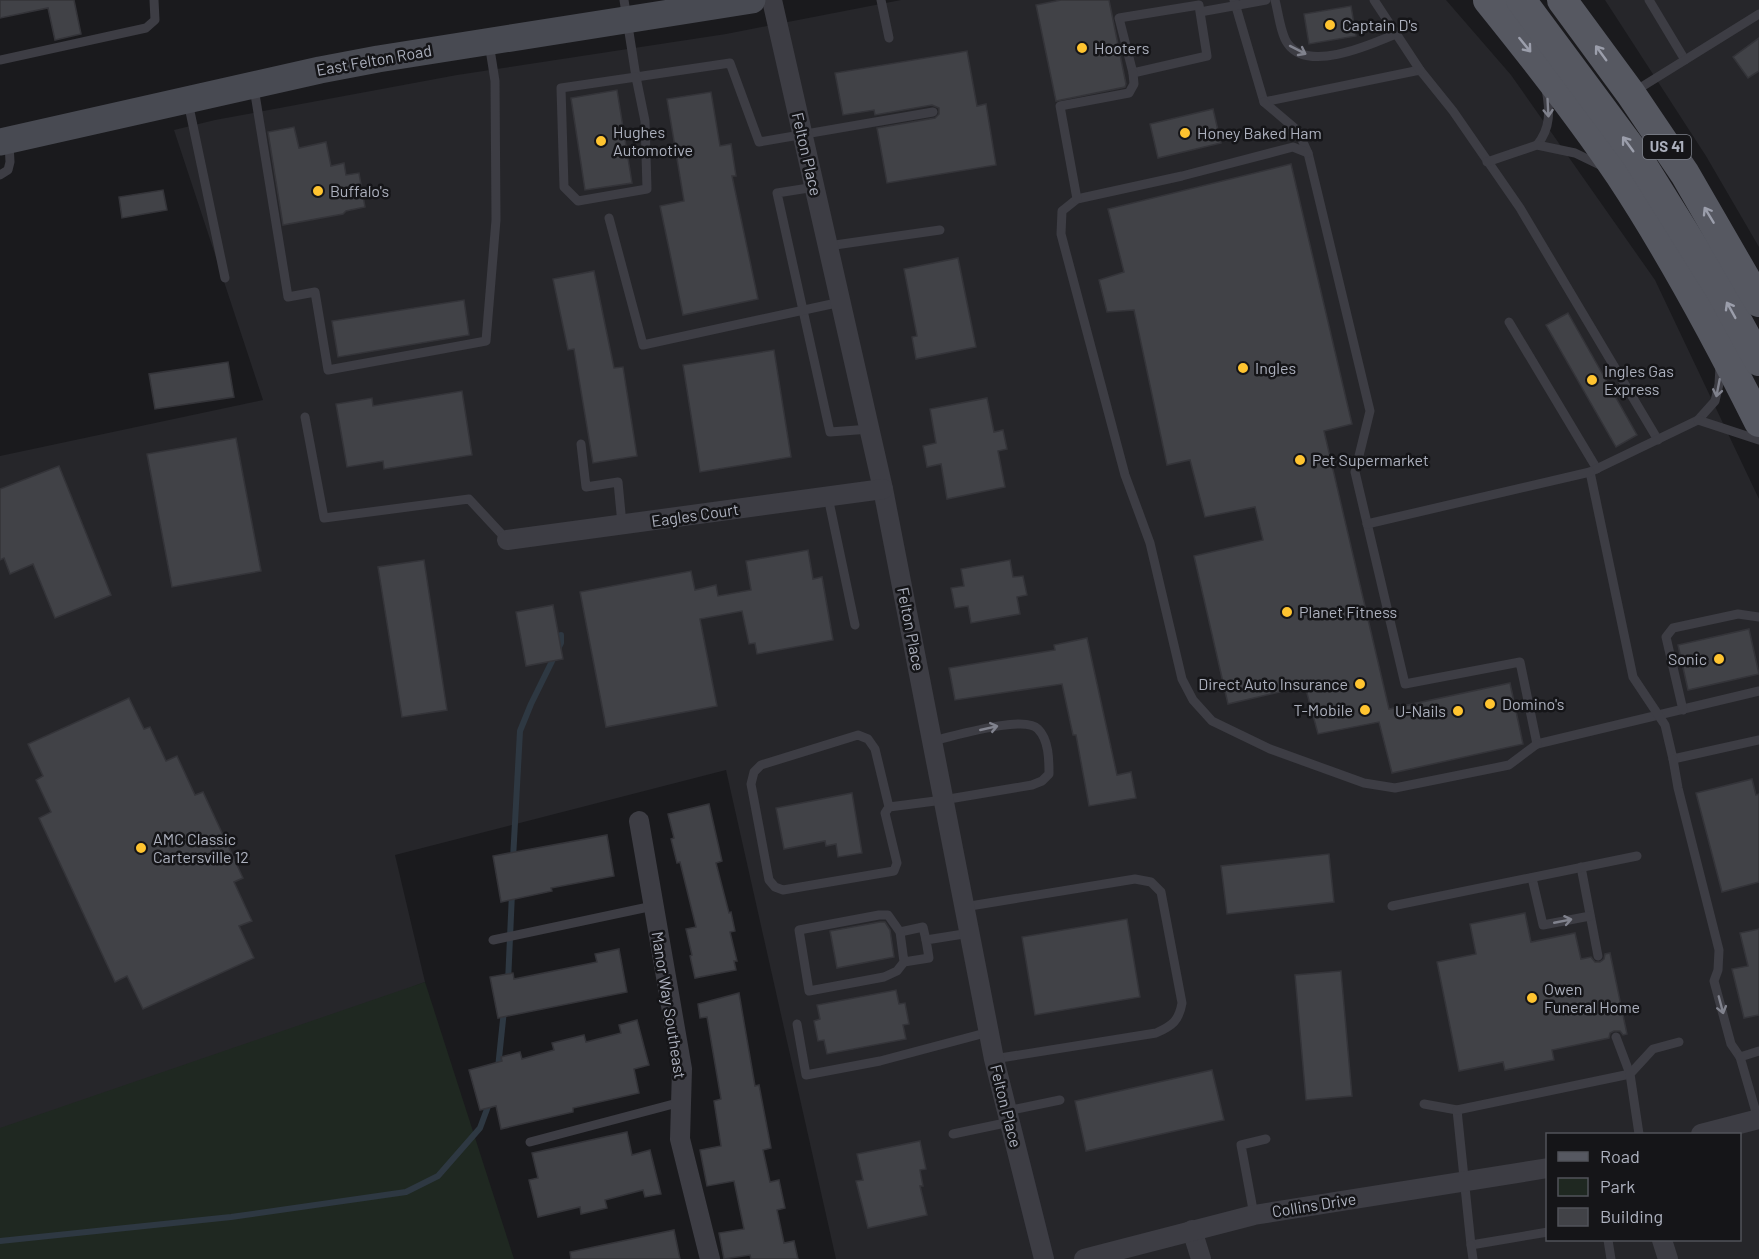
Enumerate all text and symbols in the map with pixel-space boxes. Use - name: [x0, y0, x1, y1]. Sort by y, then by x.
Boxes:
- place label: Captain D's: [1342, 15, 1418, 34]
- marker: Captain D's: [1323, 18, 1337, 32]
- one-way arrow: [1518, 37, 1531, 53]
- place label: Hooters: [1094, 38, 1149, 57]
- street label: East Felton Road: [315, 40, 433, 79]
- marker: Hooters: [1075, 41, 1089, 55]
- one-way arrow: [1289, 45, 1307, 57]
- one-way arrow: [1595, 45, 1607, 61]
- one-way arrow: [1543, 98, 1554, 118]
- street label: Felton Place: [789, 110, 826, 197]
- place label: Hughes Automotive: [613, 122, 693, 159]
- place label: Honey Baked Ham: [1197, 123, 1322, 142]
- marker: Honey Baked Ham: [1178, 126, 1192, 140]
- marker: Hughes Automotive: [594, 134, 608, 148]
- road number: US 41: [1643, 135, 1691, 159]
- one-way arrow: [1622, 136, 1634, 152]
- place label: Buffalo's: [330, 181, 389, 200]
- marker: Buffalo's: [311, 184, 325, 198]
- one-way arrow: [1703, 207, 1715, 224]
- one-way arrow: [1725, 302, 1737, 319]
- place label: Ingles: [1255, 358, 1296, 377]
- marker: Ingles: [1236, 361, 1250, 375]
- place label: Ingles Gas Express: [1604, 361, 1674, 398]
- marker: Ingles Gas Express: [1585, 373, 1599, 387]
- one-way arrow: [1712, 377, 1723, 397]
- place label: Pet Supermarket: [1312, 450, 1429, 469]
- marker: Pet Supermarket: [1293, 453, 1307, 467]
- street label: Eagles Court: [650, 499, 740, 530]
- street label: Felton Place: [894, 585, 929, 672]
- place label: Planet Fitness: [1299, 602, 1397, 621]
- marker: Planet Fitness: [1280, 605, 1294, 619]
- place label: Sonic: [1668, 649, 1707, 668]
- marker: Sonic: [1712, 652, 1726, 666]
- place label: Direct Auto Insurance: [1198, 674, 1348, 693]
- marker: Direct Auto Insurance: [1353, 677, 1367, 691]
- place label: Domino's: [1502, 694, 1564, 713]
- marker: Domino's: [1483, 697, 1497, 711]
- place label: T-Mobile: [1294, 700, 1353, 719]
- place label: U-Nails: [1395, 701, 1446, 720]
- marker: T-Mobile: [1358, 703, 1372, 717]
- marker: U-Nails: [1451, 704, 1465, 718]
- one-way arrow: [979, 722, 999, 733]
- place label: AMC Classic Cartersville 12: [153, 829, 249, 866]
- marker: AMC Classic Cartersville 12: [134, 841, 148, 855]
- one-way arrow: [1553, 915, 1573, 926]
- street label: Manor Way Southeast: [648, 930, 691, 1080]
- place label: Owen Funeral Home: [1544, 979, 1640, 1016]
- marker: Owen Funeral Home: [1525, 991, 1539, 1005]
- one-way arrow: [1715, 996, 1727, 1015]
- street label: Felton Place: [987, 1062, 1026, 1149]
- legend: [1546, 1133, 1741, 1241]
- text: Road: [1600, 1145, 1640, 1167]
- text: Park: [1600, 1175, 1635, 1197]
- street label: Collins Drive: [1270, 1188, 1357, 1221]
- text: Building: [1600, 1205, 1663, 1227]

